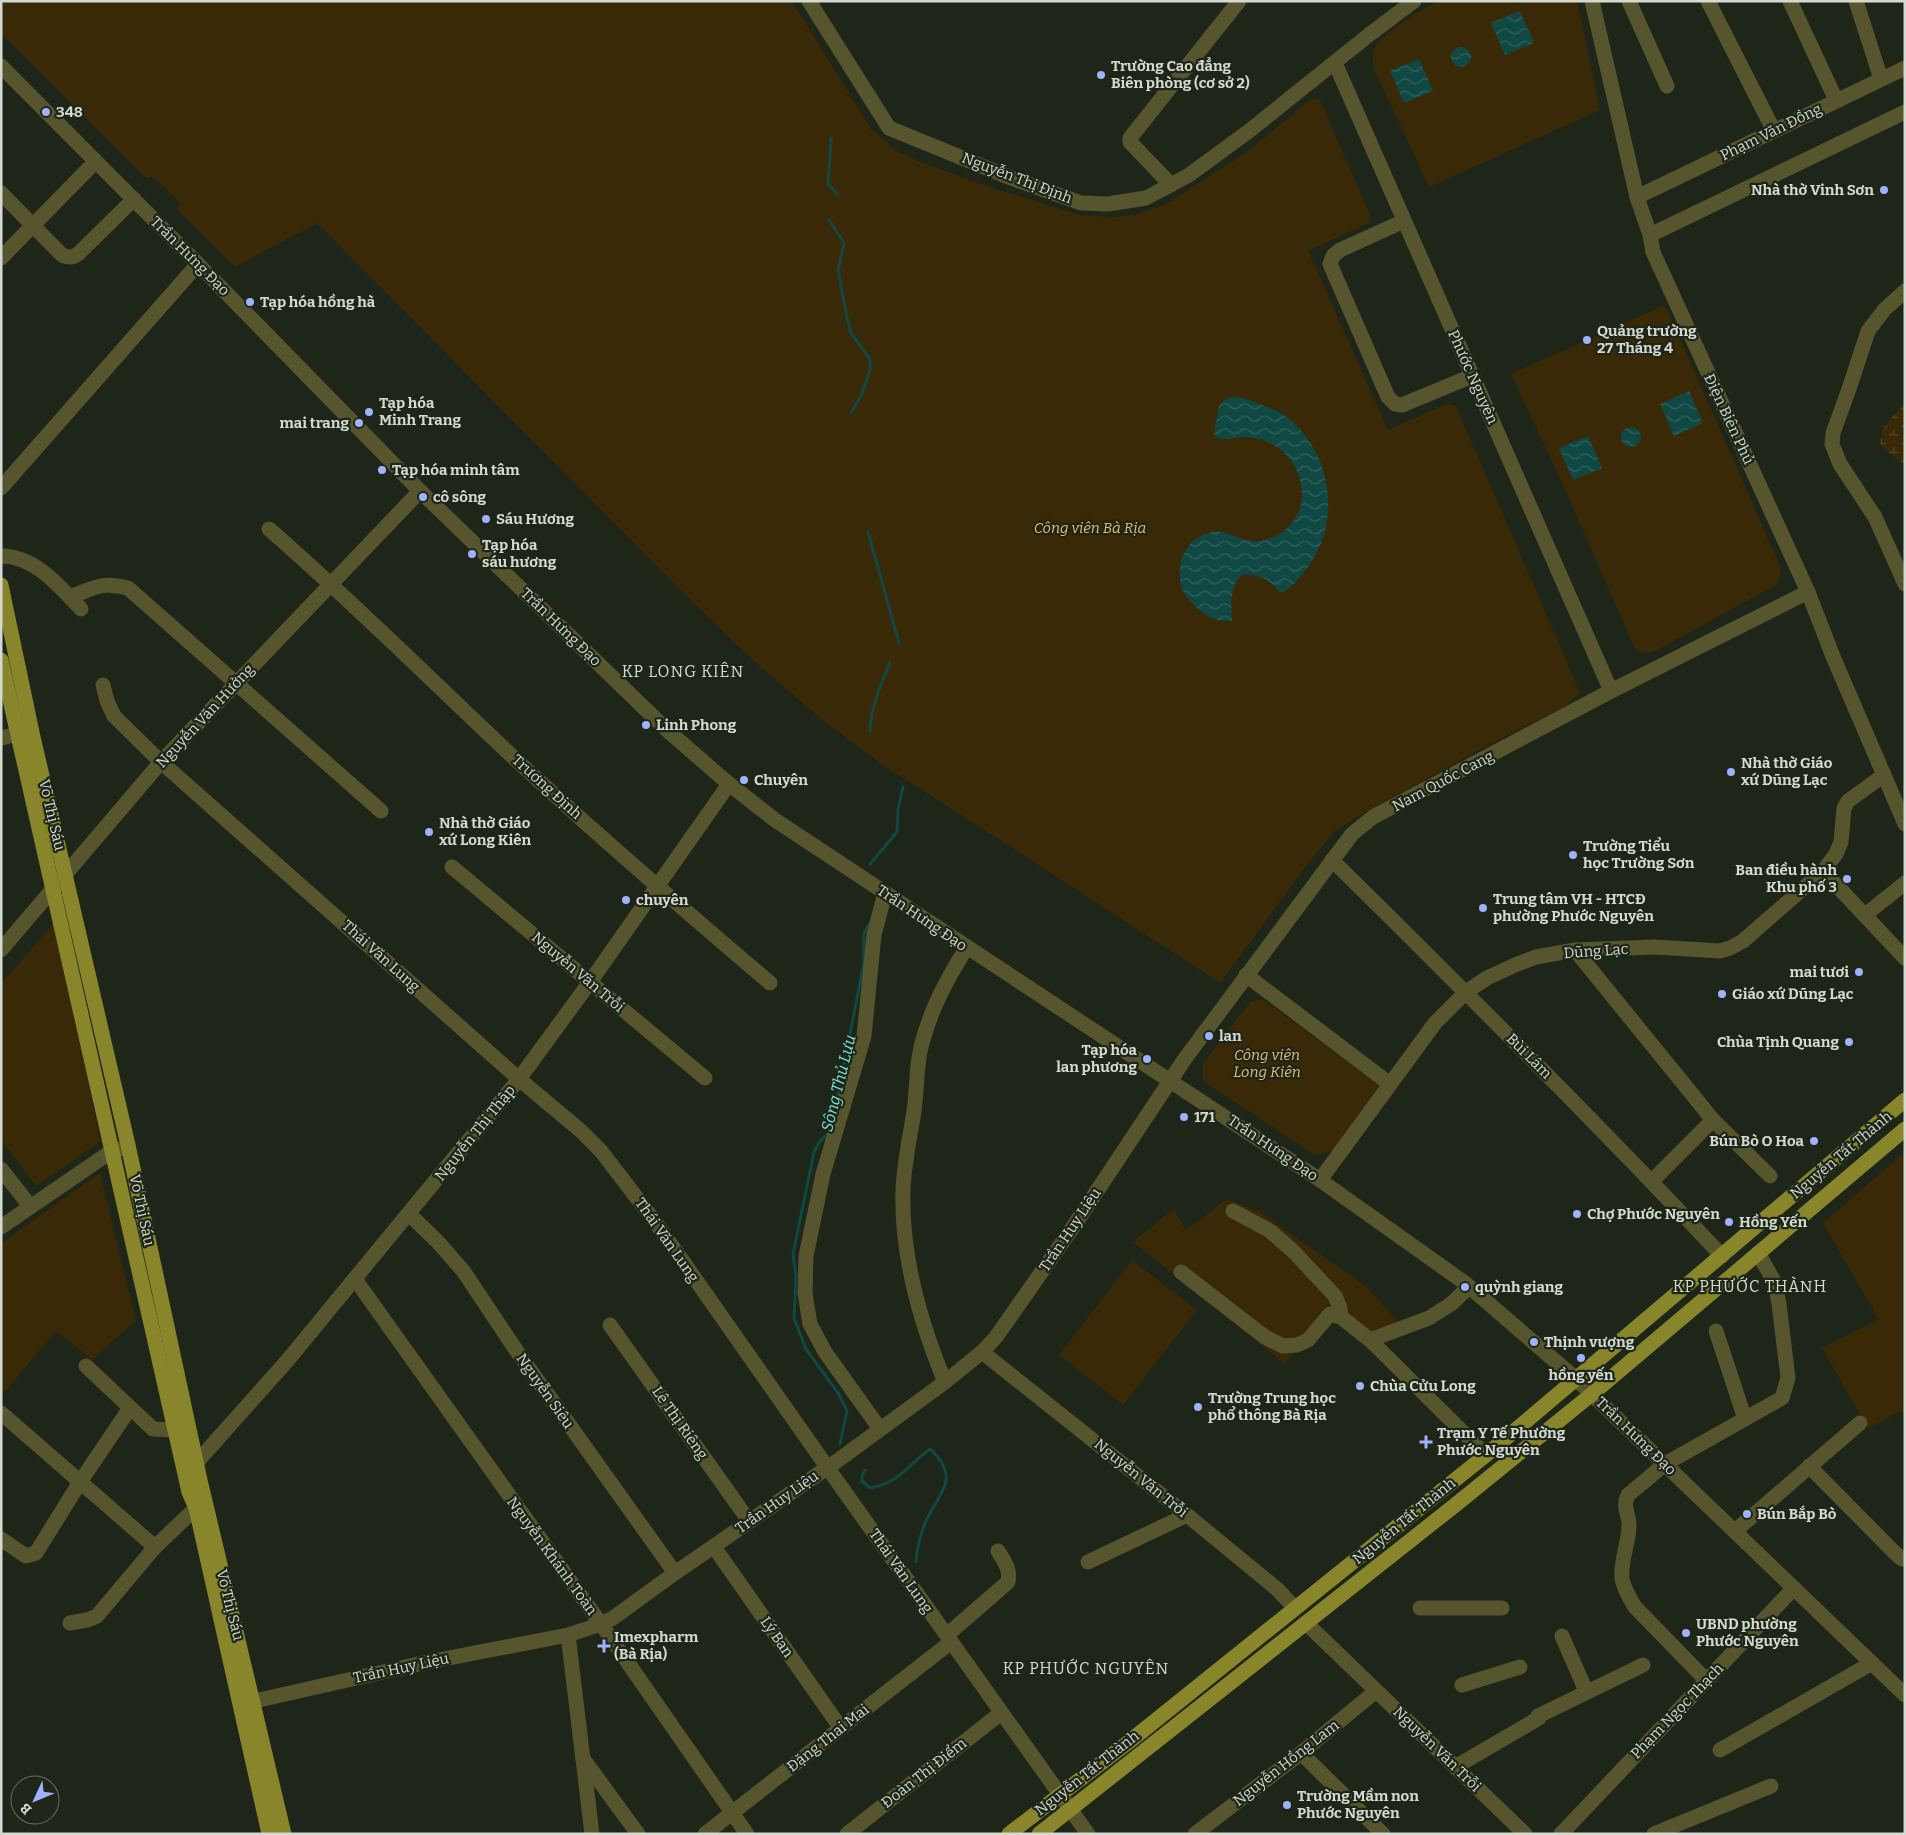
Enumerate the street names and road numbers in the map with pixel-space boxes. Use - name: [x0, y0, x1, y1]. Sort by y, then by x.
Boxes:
- street label: Phạm Văn Đồng: [1717, 100, 1825, 164]
- street label: Nguyễn Thị Định: [959, 149, 1075, 208]
- street label: Trần Hưng Đạo: [147, 213, 233, 299]
- street label: Phước Nguyên: [1444, 327, 1502, 427]
- street label: Điện Biên Phủ: [1700, 371, 1758, 467]
- street label: Trần Hưng Đạo: [517, 584, 605, 670]
- street label: Nguyễn Văn Hưởng: [152, 660, 258, 772]
- street label: Nam Quốc Cang: [1389, 747, 1497, 815]
- street label: Trương Định: [508, 751, 586, 824]
- street label: Võ Thị Sáu: [35, 778, 69, 852]
- street label: Trần Hưng Đạo: [873, 881, 971, 955]
- street label: Thái Văn Lung: [338, 916, 424, 996]
- street label: Nguyễn Văn Trỗi: [528, 928, 628, 1016]
- street label: Dũng Lạc: [1563, 940, 1629, 962]
- street label: Bùi Lâm: [1503, 1030, 1556, 1083]
- street label: Nguyễn Thị Thập: [431, 1081, 519, 1184]
- street label: Nguyễn Tất Thành: [1787, 1107, 1896, 1203]
- street label: Trần Hưng Đạo: [1224, 1111, 1322, 1185]
- street label: Võ Thị Sáu: [126, 1173, 158, 1247]
- street label: Trần Huy Liệu: [1035, 1185, 1105, 1275]
- street label: Thái Văn Lung: [631, 1194, 703, 1286]
- street label: Nguyễn Siêu: [512, 1350, 578, 1432]
- street label: Lê Thị Riêng: [648, 1383, 712, 1463]
- street label: Trần Hưng Đạo: [1592, 1393, 1680, 1479]
- street label: Nguyễn Văn Trỗi: [1091, 1435, 1192, 1522]
- street label: Trần Huy Liệu: [732, 1467, 822, 1537]
- street label: Nguyễn Tất Thành: [1349, 1474, 1459, 1568]
- street label: Nguyễn Khánh Toàn: [503, 1493, 601, 1619]
- street label: Thái Văn Lung: [865, 1525, 937, 1617]
- street label: Võ Thị Sáu: [212, 1568, 248, 1642]
- street label: Lý Ban: [757, 1613, 798, 1661]
- street label: Trần Huy Liệu: [352, 1649, 450, 1687]
- street label: Phạm Ngọc Thạch: [1627, 1659, 1728, 1762]
- street label: Đặng Thai Mai: [783, 1700, 873, 1776]
- street label: Nguyễn Văn Trỗi: [1389, 1703, 1485, 1796]
- street label: Nguyễn Hồng Lam: [1230, 1716, 1343, 1810]
- street label: Nguyễn Tất Thành: [1031, 1726, 1143, 1819]
- street label: Đoàn Thị Điểm: [878, 1734, 971, 1812]

